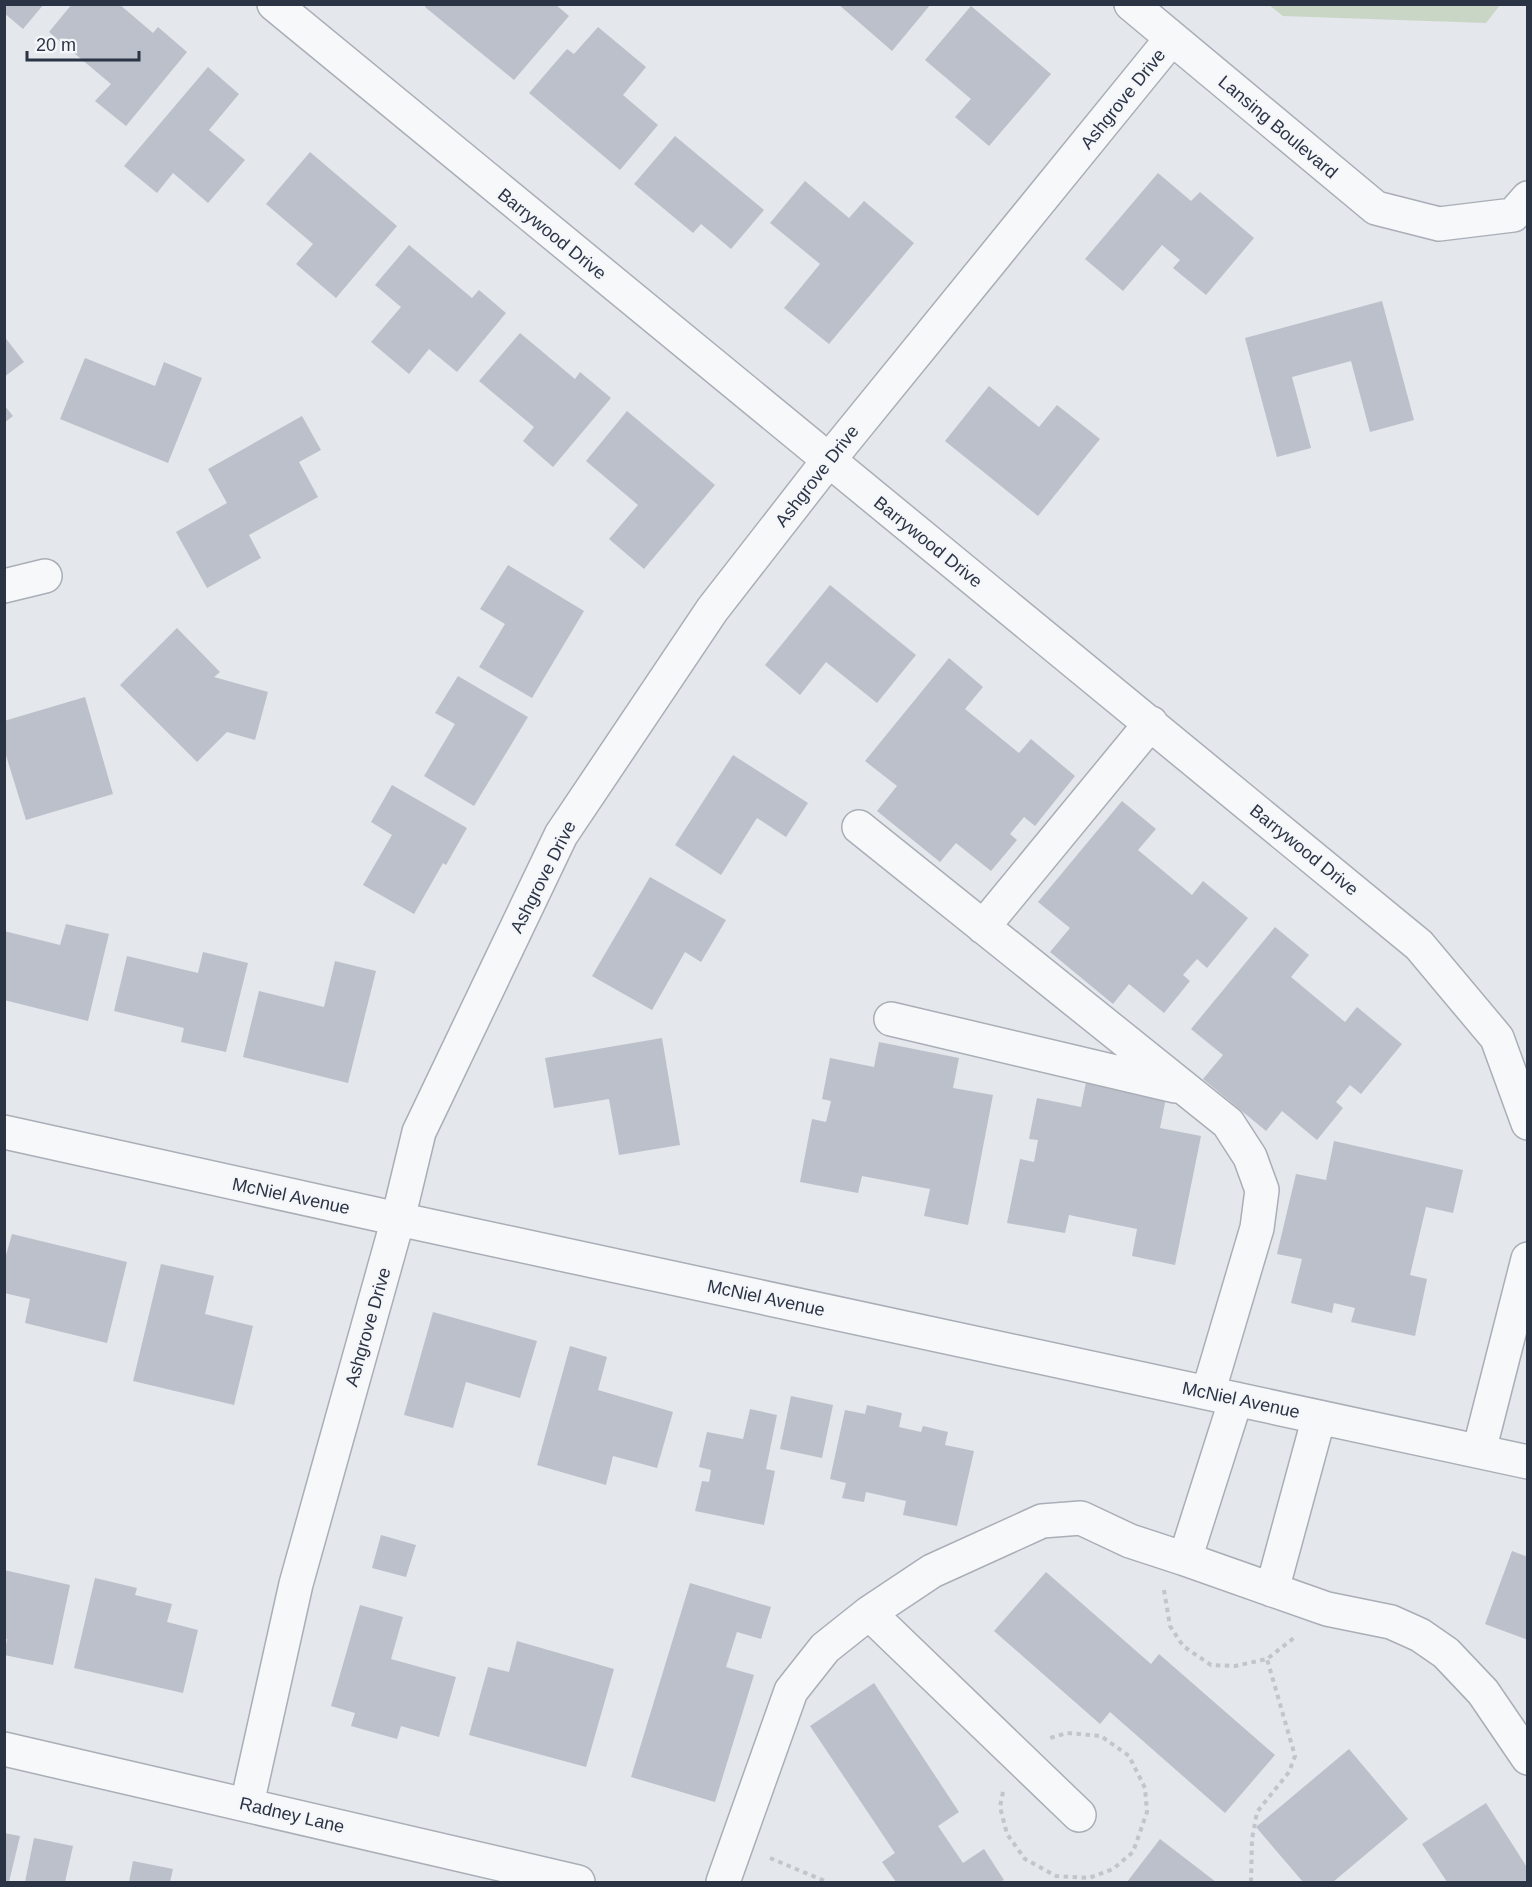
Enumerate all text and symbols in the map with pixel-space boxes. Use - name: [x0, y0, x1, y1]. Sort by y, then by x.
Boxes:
- scale bar: [27, 24, 140, 62]
- text: 20 m: [36, 35, 76, 55]
- street label: Ashgrove Drive: [1077, 45, 1169, 153]
- street label: Lansing Boulevard: [1214, 71, 1342, 183]
- street label: Barrywood Drive: [494, 184, 610, 284]
- street label: Ashgrove Drive: [771, 421, 863, 531]
- street label: Barrywood Drive: [870, 492, 986, 592]
- street label: Barrywood Drive: [1246, 800, 1362, 900]
- street label: Ashgrove Drive: [506, 818, 580, 936]
- street label: McNiel Avenue: [230, 1174, 352, 1218]
- street label: Ashgrove Drive: [341, 1265, 395, 1389]
- street label: McNiel Avenue: [705, 1276, 827, 1320]
- street label: McNiel Avenue: [1180, 1378, 1302, 1422]
- street label: Radney Lane: [238, 1793, 346, 1837]

